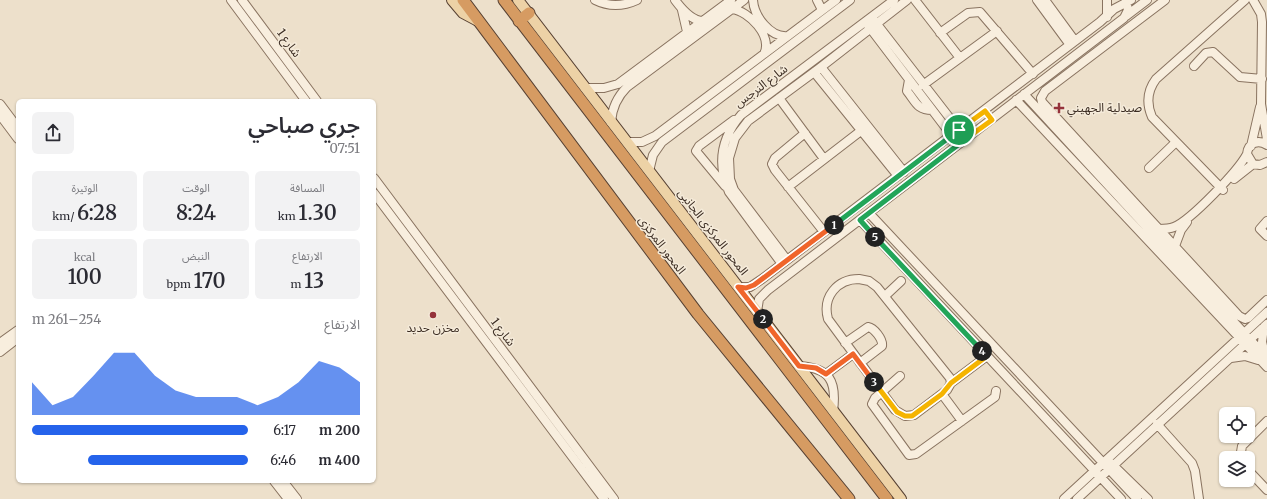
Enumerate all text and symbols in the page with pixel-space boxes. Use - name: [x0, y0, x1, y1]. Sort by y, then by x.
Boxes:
- street label: شارع 1: [272, 25, 305, 61]
- street label: شارع النرجس: [731, 61, 792, 112]
- place label: صيدلية الجهيني: [1067, 100, 1142, 118]
- marker: صيدلية الجهيني: [1054, 103, 1064, 113]
- text: جري صباحي: [248, 111, 360, 139]
- button: share: [32, 112, 74, 154]
- pin: [942, 113, 976, 147]
- icon: arrive: [948, 119, 970, 141]
- text: 07:51: [329, 140, 360, 157]
- text: الوتيرة: [71, 181, 98, 195]
- text: الوقت: [182, 181, 210, 195]
- text: المسافة: [290, 181, 325, 195]
- street label: المحور المركزى الجانبى: [675, 185, 752, 278]
- text: 6:28: [77, 200, 117, 225]
- text: 8:24: [176, 200, 216, 225]
- text: 1.30: [298, 200, 337, 225]
- text: /km: [52, 209, 77, 223]
- text: km: [278, 209, 298, 223]
- street label: المحور المركزى: [636, 212, 689, 277]
- pin: 1: [824, 215, 844, 235]
- text: 1: [831, 218, 837, 232]
- pin: 5: [865, 227, 885, 247]
- text: 5: [872, 230, 878, 244]
- text: النبض: [182, 249, 210, 263]
- text: الارتفاع: [292, 249, 322, 263]
- text: kcal: [74, 250, 95, 264]
- text: 100: [67, 264, 102, 289]
- text: 170: [193, 268, 225, 293]
- text: 13: [304, 268, 324, 293]
- text: bpm: [167, 277, 193, 291]
- text: m: [291, 277, 304, 291]
- pin: 2: [753, 309, 773, 329]
- marker: مخزن حديد: [428, 310, 438, 320]
- text: 254–261 m: [32, 311, 101, 328]
- text: 2: [760, 312, 766, 326]
- street label: شارع 1: [486, 315, 519, 350]
- text: الارتفاع: [324, 316, 360, 333]
- place label: مخزن حديد: [406, 320, 460, 335]
- pin: 4: [972, 341, 992, 361]
- text: 4: [979, 344, 986, 358]
- pin: 3: [864, 372, 884, 392]
- text: 3: [871, 375, 877, 389]
- map controls: [1219, 407, 1255, 487]
- button: locate: [1219, 407, 1255, 443]
- text: 6:17: [273, 422, 296, 439]
- text: 200 m: [319, 422, 360, 439]
- button: layers: [1219, 451, 1255, 487]
- text: 6:46: [270, 452, 296, 469]
- text: 400 m: [318, 452, 360, 469]

